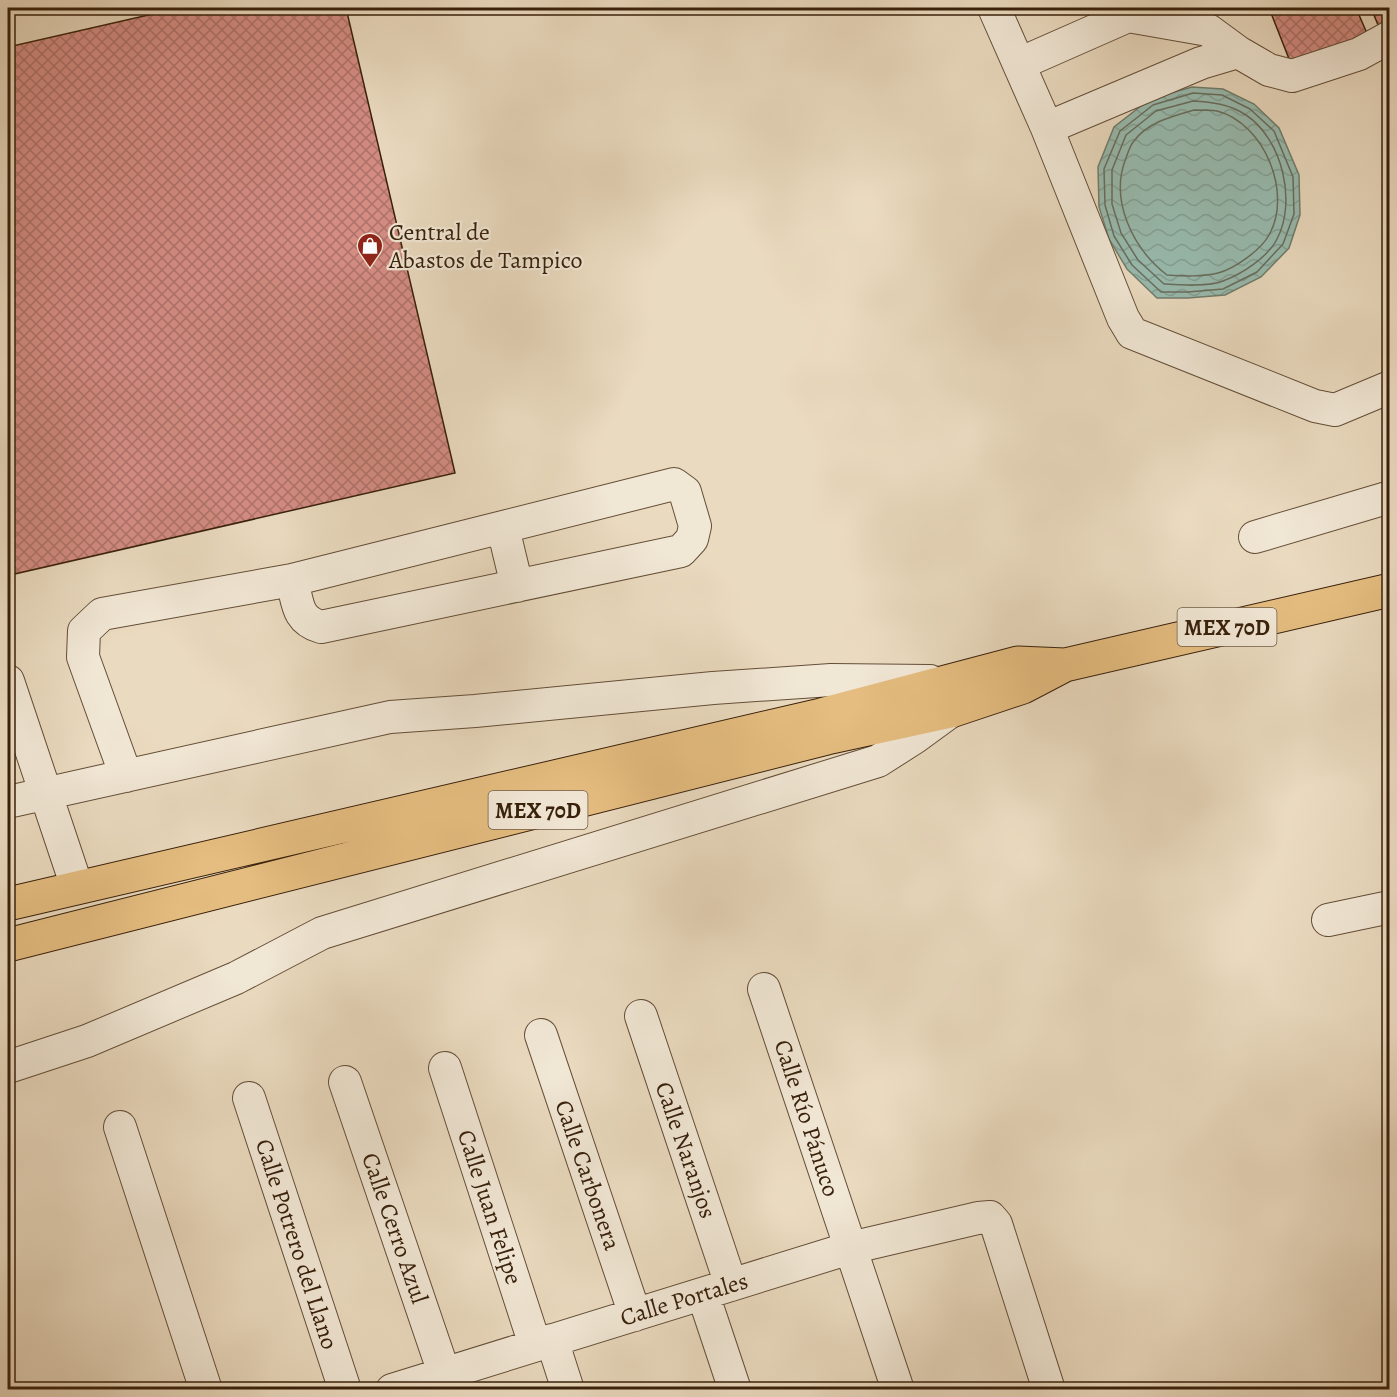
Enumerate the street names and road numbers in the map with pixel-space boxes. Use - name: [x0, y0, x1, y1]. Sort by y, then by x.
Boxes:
- road number: MEX 70D: [1178, 608, 1276, 646]
- road number: MEX 70D: [488, 791, 588, 829]
- street label: Calle Río Pánuco: [767, 1035, 847, 1201]
- street label: Calle Naranjos: [648, 1078, 724, 1222]
- street label: Calle Carbonera: [547, 1096, 629, 1255]
- street label: Calle Juan Felipe: [450, 1126, 530, 1288]
- street label: Calle Potrero del Llano: [248, 1135, 346, 1353]
- street label: Calle Cerro Azul: [354, 1148, 436, 1308]
- street label: Calle Portales: [616, 1264, 752, 1334]

